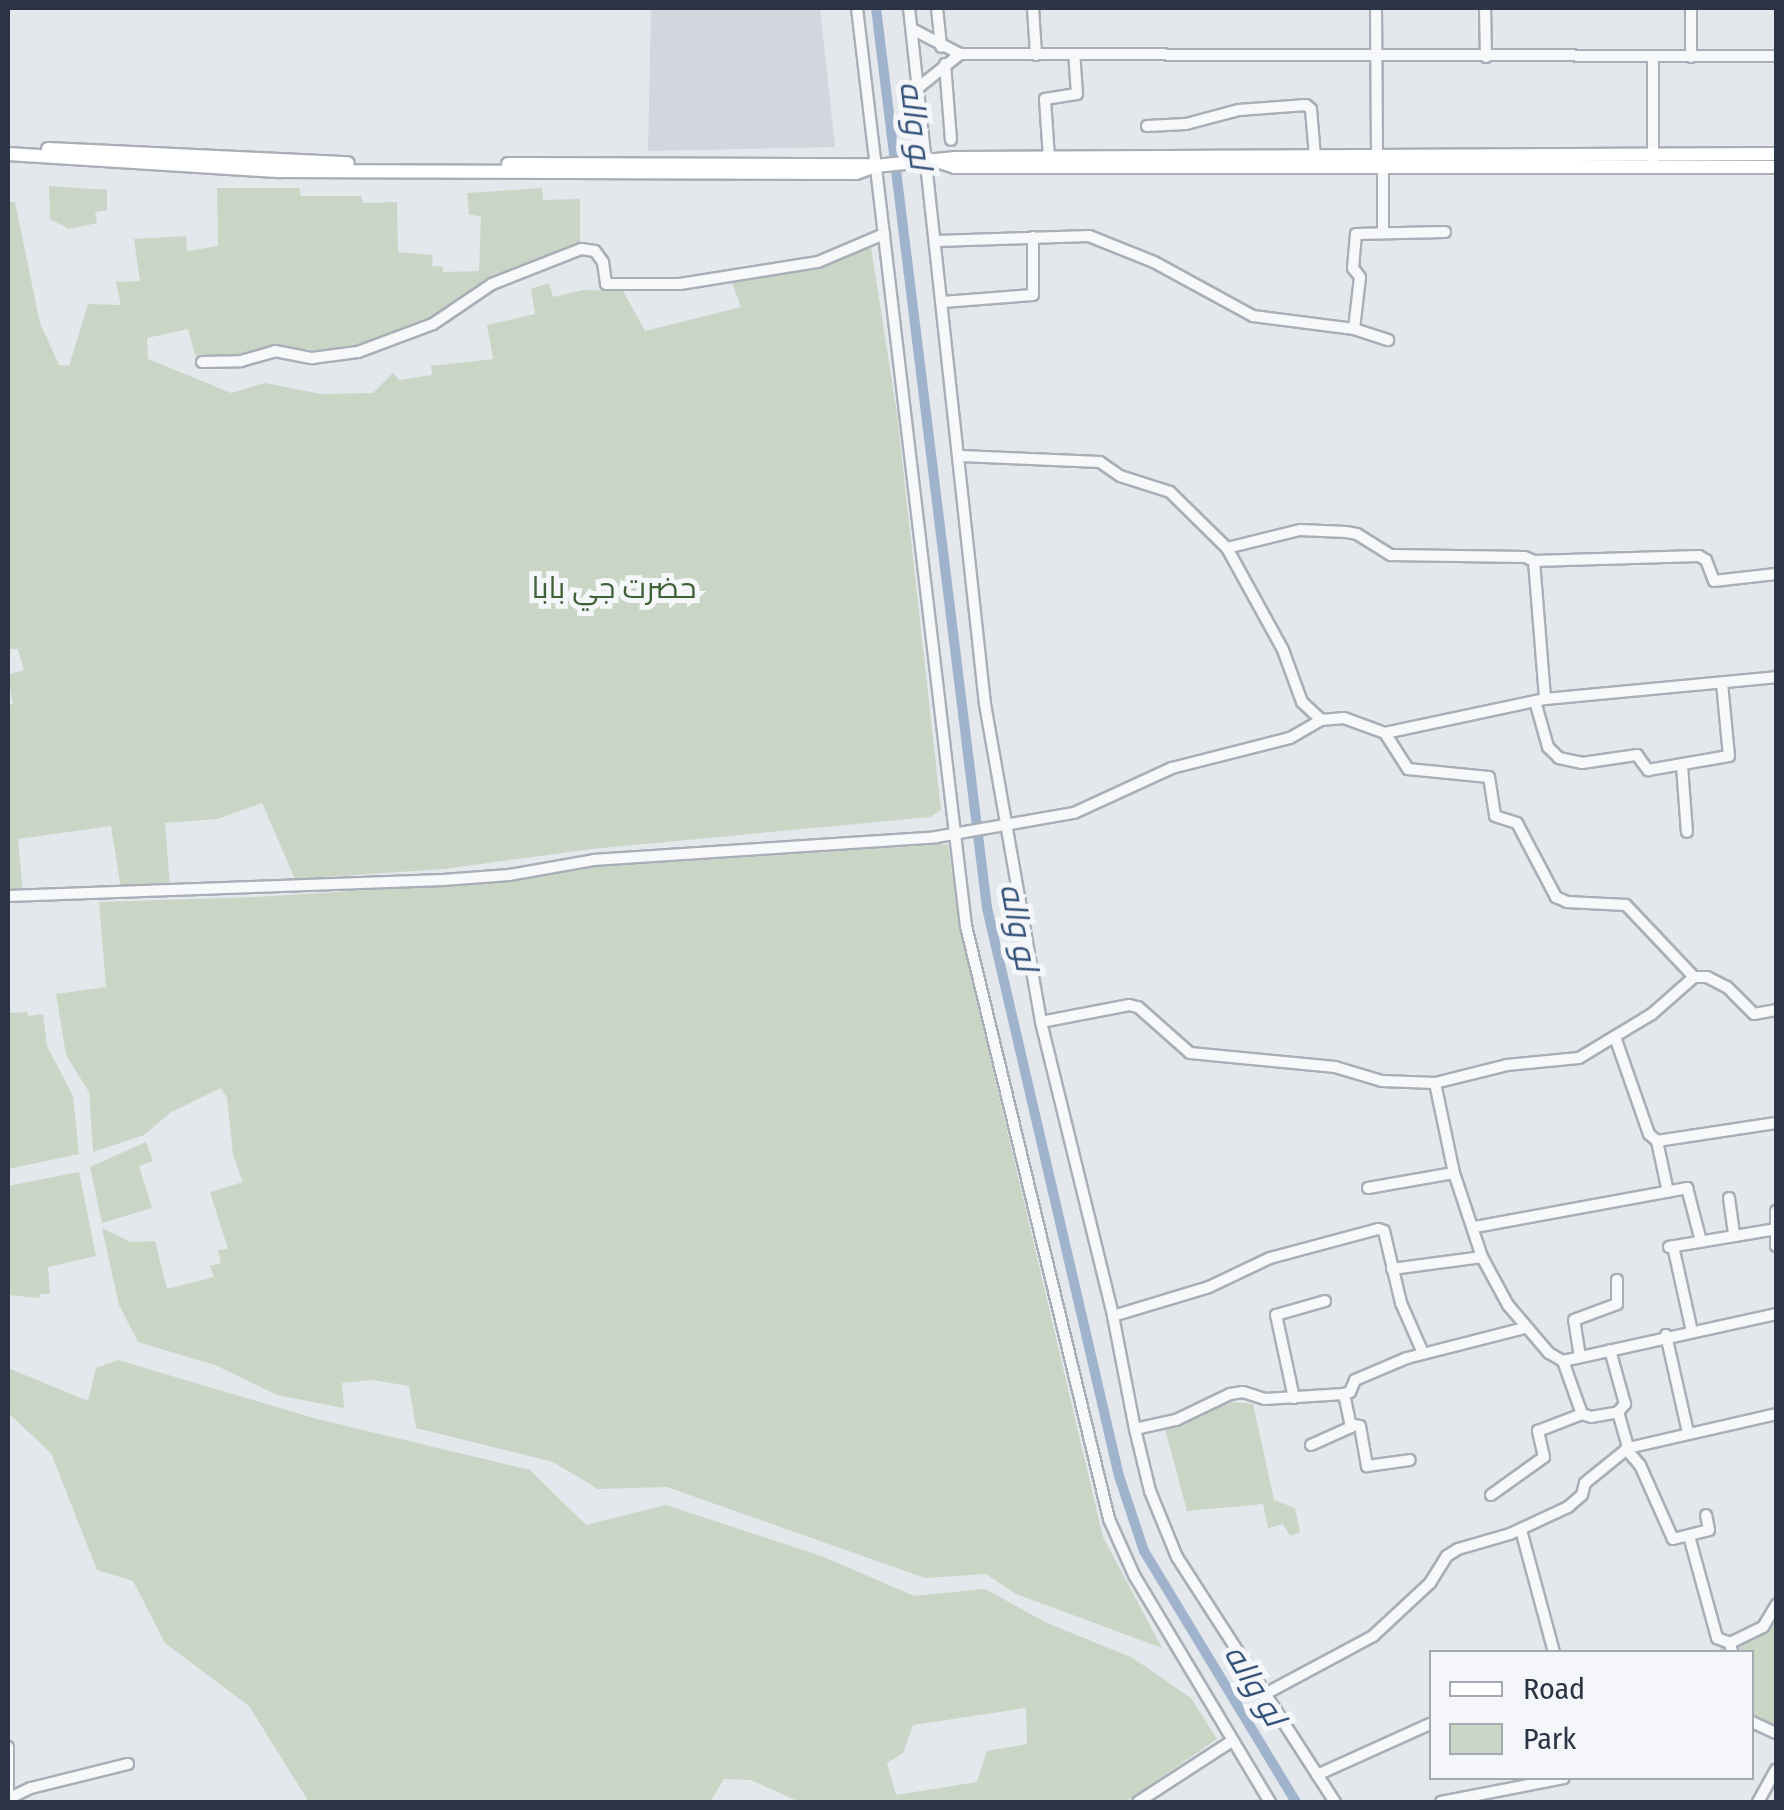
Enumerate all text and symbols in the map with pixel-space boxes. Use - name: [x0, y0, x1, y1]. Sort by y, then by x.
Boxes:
- water label: لو واله: [892, 79, 940, 171]
- park label: حضرت جي بابا: [532, 570, 696, 606]
- water label: لو واله: [992, 880, 1046, 974]
- water label: لو واله: [1216, 1637, 1294, 1733]
- legend: [1429, 1650, 1754, 1780]
- text: Road: [1523, 1671, 1585, 1707]
- text: Park: [1523, 1721, 1576, 1757]

